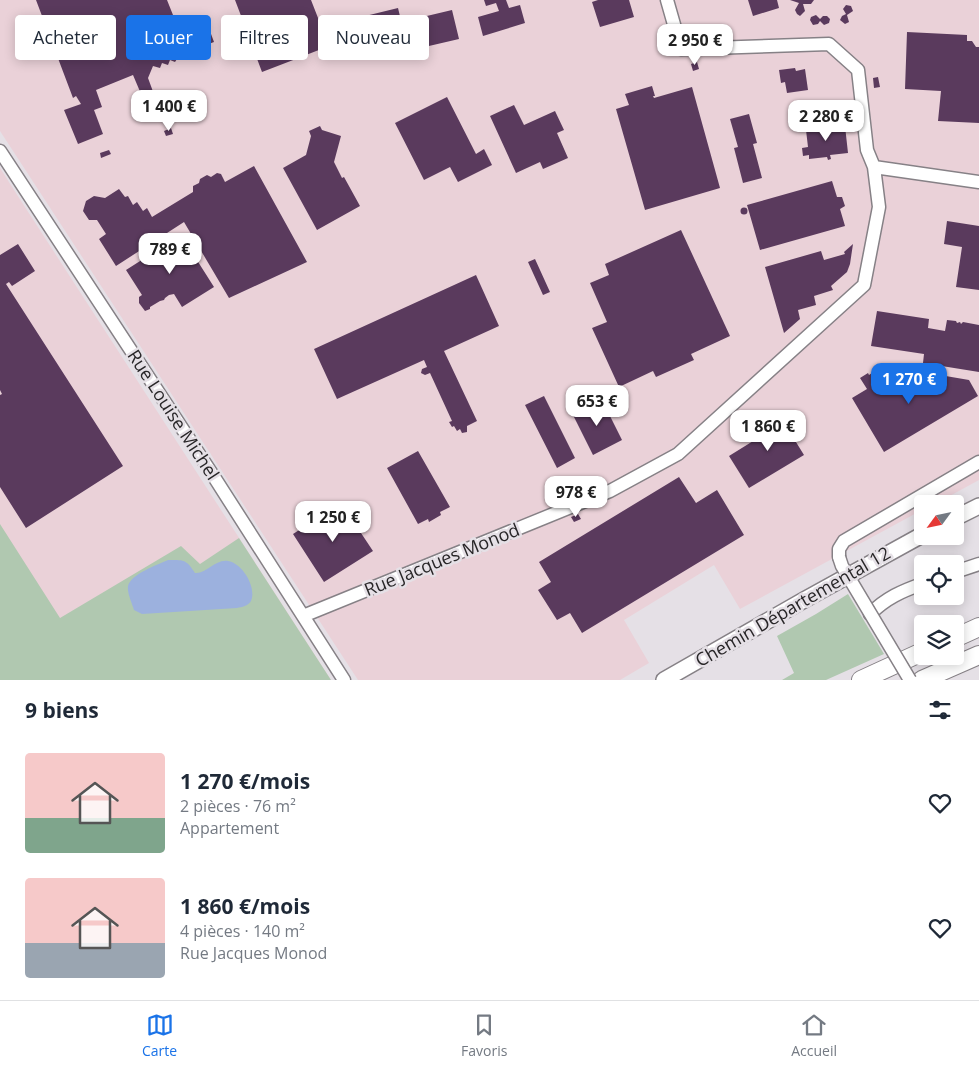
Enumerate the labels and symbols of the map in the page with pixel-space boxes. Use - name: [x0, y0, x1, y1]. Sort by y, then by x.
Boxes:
- pin: 2 950 €: [649, 23, 741, 66]
- pin: 1 400 €: [123, 90, 215, 132]
- pin: 2 280 €: [780, 100, 872, 142]
- pin: 789 €: [135, 232, 205, 275]
- street label: Rue Louise Michel: [123, 345, 225, 484]
- pin: 1 270 €: [863, 362, 955, 405]
- pin: 653 €: [562, 384, 632, 427]
- pin: 1 860 €: [722, 410, 814, 452]
- pin: 978 €: [541, 476, 611, 518]
- north arrow: [914, 495, 964, 545]
- pin: 1 250 €: [287, 500, 379, 543]
- street label: Rue Jacques Monod: [360, 517, 523, 601]
- street label: Chemin Départemental 12: [691, 540, 894, 672]

